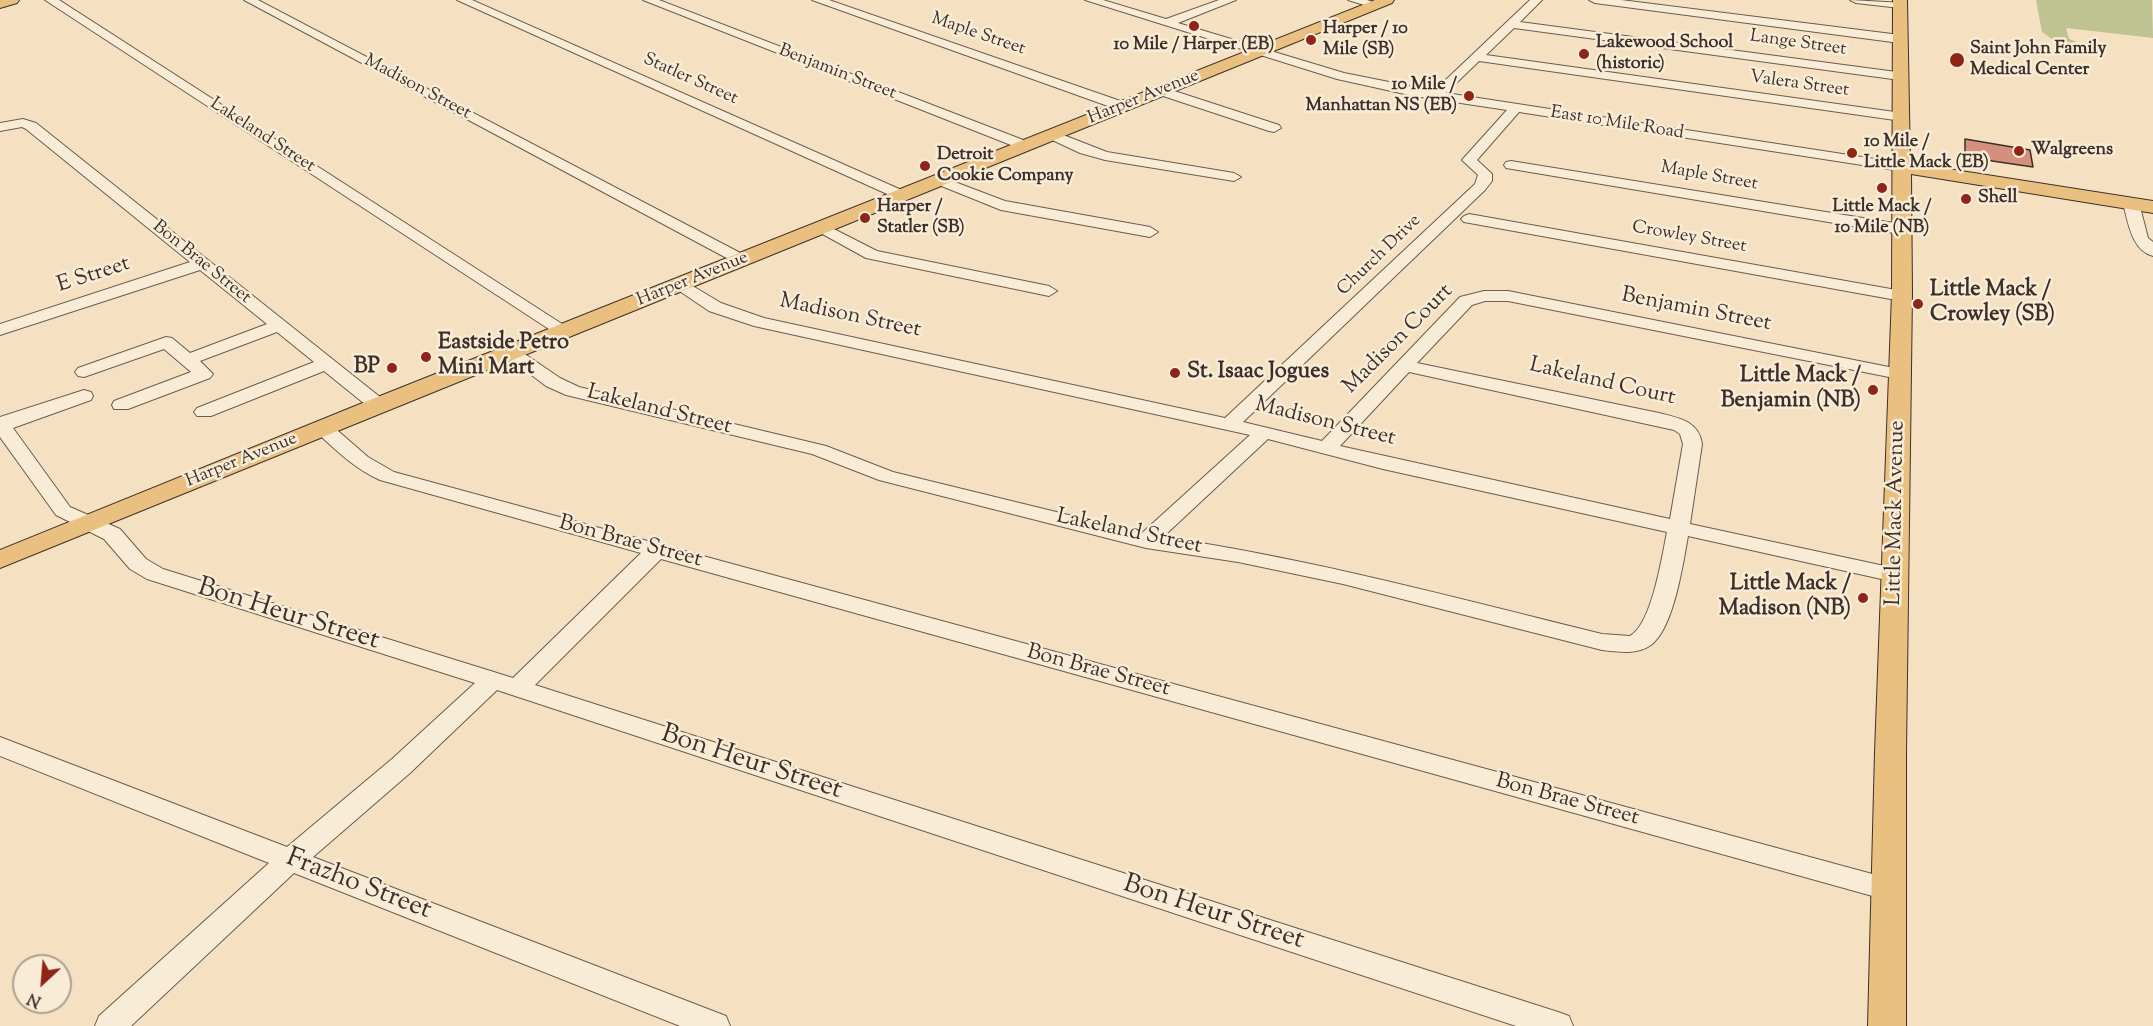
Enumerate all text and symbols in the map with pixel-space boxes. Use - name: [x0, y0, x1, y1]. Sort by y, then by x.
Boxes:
- street label: Maple Street: [928, 9, 1028, 61]
- marker: 10 Mile / Harper (EB): [1187, 19, 1201, 33]
- place label: Harper / 10 Mile (SB): [1323, 19, 1408, 62]
- street label: Lange Street: [1748, 27, 1848, 61]
- marker: Harper / 10 Mile (SB): [1304, 33, 1318, 47]
- place label: Lakewood School (historic): [1596, 33, 1733, 76]
- place label: 10 Mile / Harper (EB): [1114, 35, 1274, 57]
- place label: Saint John Family Medical Center: [1970, 39, 2106, 82]
- street label: Benjamin Street: [775, 41, 899, 105]
- marker: Lakewood School (historic): [1577, 47, 1591, 61]
- street label: Statler Street: [639, 50, 741, 110]
- street label: Madison Street: [360, 51, 474, 125]
- marker: Saint John Family Medical Center: [1948, 51, 1966, 69]
- street label: Harper Avenue: [1085, 66, 1203, 130]
- street label: Valera Street: [1748, 67, 1850, 103]
- place label: 10 Mile / Manhattan NS (EB): [1305, 75, 1457, 118]
- marker: 10 Mile / Manhattan NS (EB): [1462, 89, 1476, 103]
- street label: Lakeland Street: [205, 94, 319, 178]
- street label: East 10 Mile Road: [1549, 103, 1685, 145]
- place label: 10 Mile / Little Mack (EB): [1864, 132, 1989, 174]
- place label: Walgreens: [2031, 140, 2113, 162]
- marker: Walgreens: [2012, 144, 2026, 158]
- place label: Detroit Cookie Company: [937, 145, 1074, 188]
- marker: 10 Mile / Little Mack (EB): [1845, 146, 1859, 160]
- street label: Maple Street: [1659, 158, 1759, 196]
- marker: Detroit Cookie Company: [918, 159, 932, 173]
- marker: Little Mack / 10 Mile (NB): [1875, 181, 1889, 195]
- place label: Shell: [1978, 188, 2017, 210]
- marker: Shell: [1959, 192, 1973, 206]
- place label: Harper / Statler (SB): [877, 197, 965, 240]
- place label: Little Mack / 10 Mile (NB): [1832, 197, 1932, 240]
- marker: Harper / Statler (SB): [858, 211, 872, 225]
- street label: Church Drive: [1334, 211, 1426, 301]
- street label: Bon Brae Street: [147, 217, 255, 309]
- street label: Crowley Street: [1630, 217, 1748, 259]
- street label: Harper Avenue: [634, 248, 752, 312]
- street label: E Street: [54, 252, 134, 300]
- place label: Little Mack / Crowley (SB): [1930, 278, 2055, 330]
- street label: Madison Court: [1339, 280, 1459, 400]
- street label: Benjamin Street: [1619, 284, 1773, 338]
- street label: Madison Street: [777, 289, 923, 345]
- marker: Little Mack / Crowley (SB): [1911, 297, 1925, 311]
- place label: Eastside Petro Mini Mart: [438, 331, 569, 382]
- marker: Eastside Petro Mini Mart: [419, 350, 433, 364]
- street label: Lakeland Court: [1526, 353, 1678, 413]
- place label: BP: [354, 355, 380, 381]
- place label: St. Isaac Jogues: [1187, 360, 1329, 386]
- marker: BP: [385, 361, 399, 375]
- place label: Little Mack / Benjamin (NB): [1721, 364, 1861, 416]
- marker: St. Isaac Jogues: [1168, 366, 1182, 380]
- street label: Lakeland Street: [584, 380, 734, 442]
- marker: Little Mack / Benjamin (NB): [1866, 383, 1880, 397]
- street label: Madison Street: [1252, 393, 1398, 453]
- street label: Little Mack Avenue: [1882, 420, 1912, 606]
- street label: Harper Avenue: [183, 429, 301, 493]
- street label: Lakeland Street: [1054, 505, 1204, 561]
- street label: Bon Brae Street: [555, 511, 705, 575]
- place label: Little Mack / Madison (NB): [1719, 572, 1851, 624]
- street label: Bon Heur Street: [193, 573, 383, 659]
- marker: Little Mack / Madison (NB): [1856, 591, 1870, 605]
- street label: Bon Brae Street: [1023, 640, 1173, 704]
- street label: Bon Heur Street: [656, 719, 846, 809]
- street label: Bon Brae Street: [1492, 769, 1642, 833]
- street label: Frazho Street: [281, 843, 435, 929]
- street label: Bon Heur Street: [1118, 869, 1308, 959]
- north arrow: [12, 954, 72, 1014]
- text: N: [24, 986, 46, 1012]

